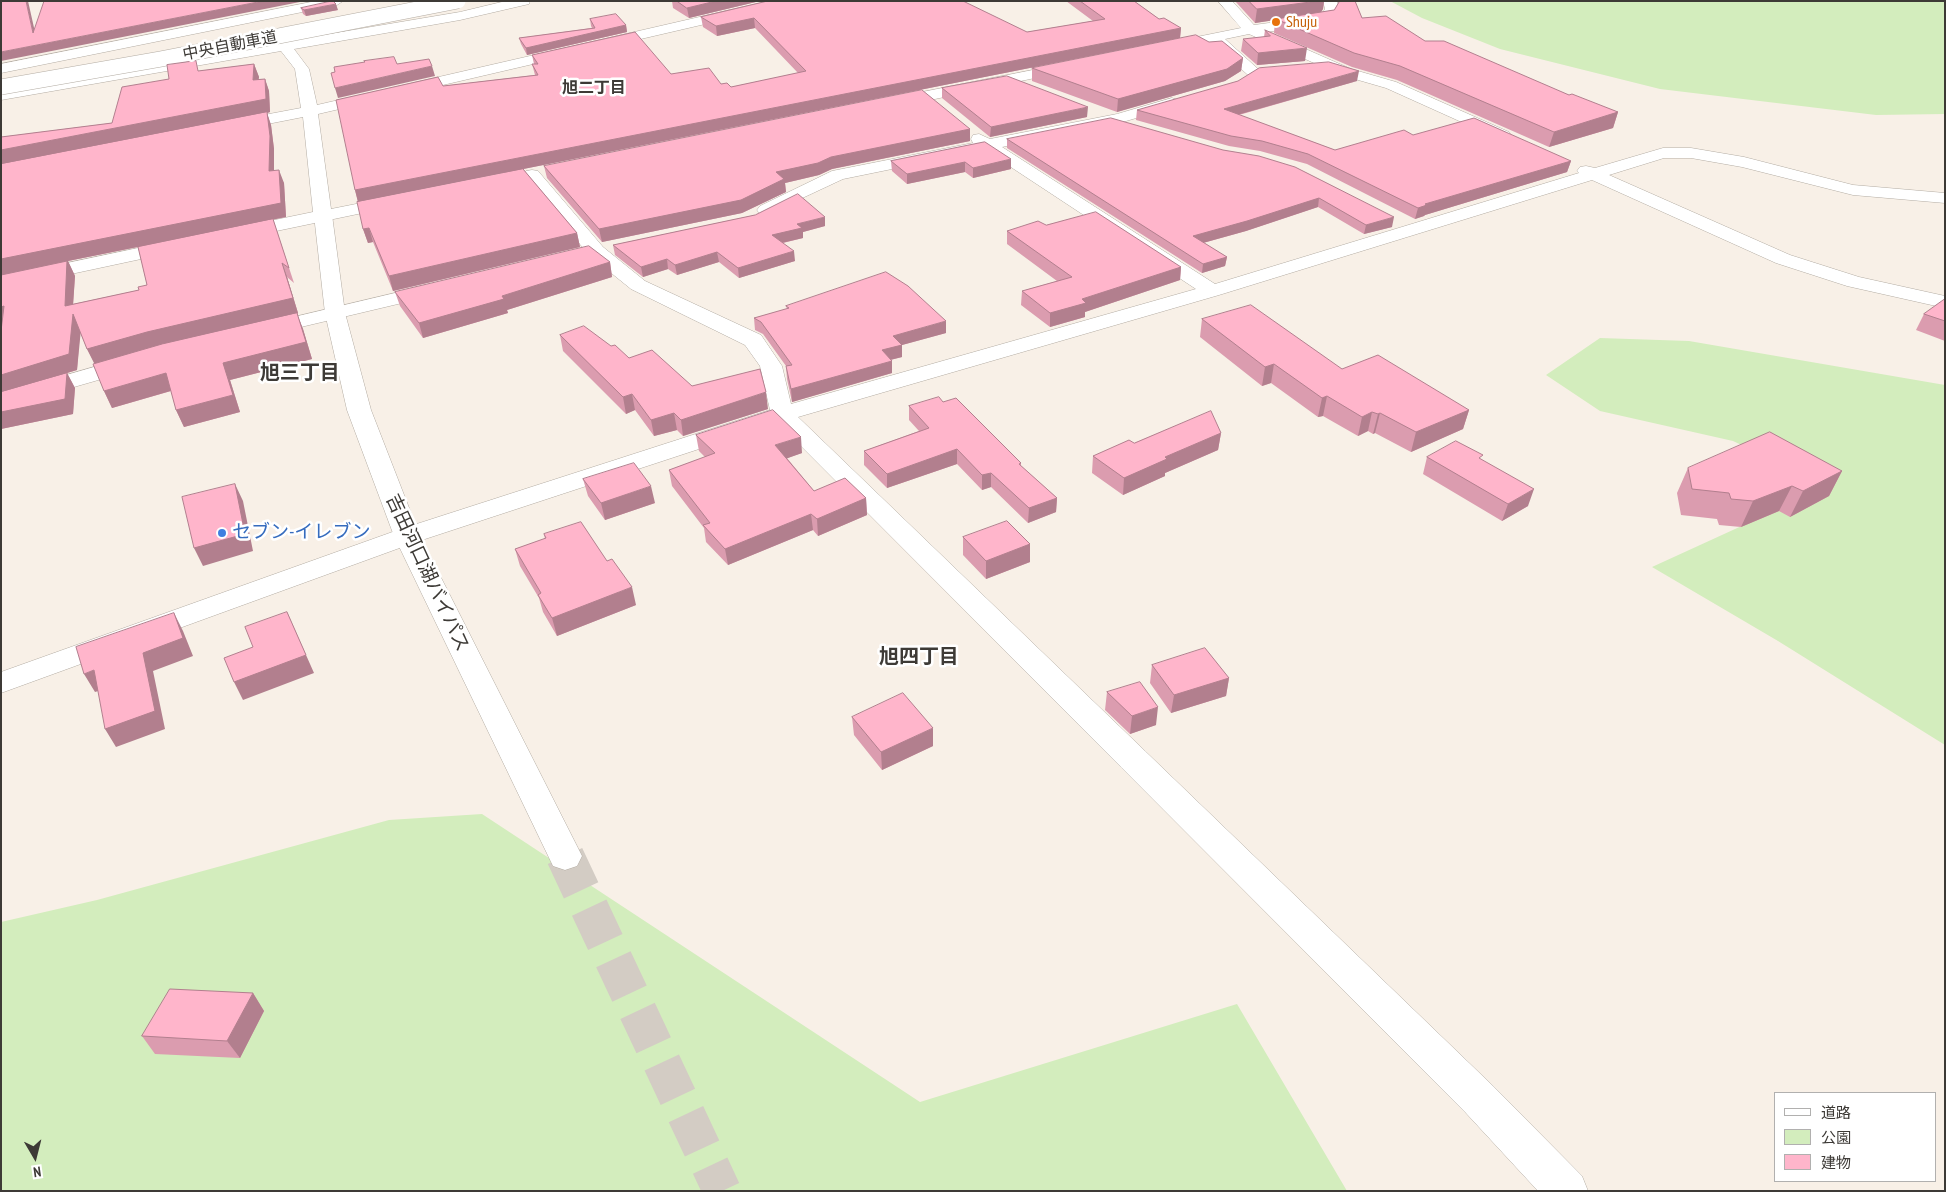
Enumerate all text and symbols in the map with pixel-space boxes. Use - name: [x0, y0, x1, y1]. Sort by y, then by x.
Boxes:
- place label: Shuju: [1286, 12, 1317, 32]
- marker: Shuju: [1270, 16, 1282, 28]
- street label: 中央自動車道: [181, 27, 279, 65]
- district label: 旭二丁目: [562, 78, 626, 98]
- district label: 旭三丁目: [260, 361, 340, 385]
- street label: 吉田河口湖バイパス: [381, 491, 473, 655]
- place label: セブン-イレブン: [232, 522, 371, 544]
- marker: セブン-イレブン: [216, 527, 228, 539]
- district label: 旭四丁目: [879, 645, 959, 669]
- legend: [1774, 1092, 1936, 1182]
- text: 道路: [1821, 1103, 1851, 1122]
- text: 公園: [1821, 1128, 1851, 1147]
- north arrow: [10, 1132, 60, 1182]
- text: 建物: [1821, 1153, 1851, 1172]
- text: N: [32, 1162, 42, 1181]

